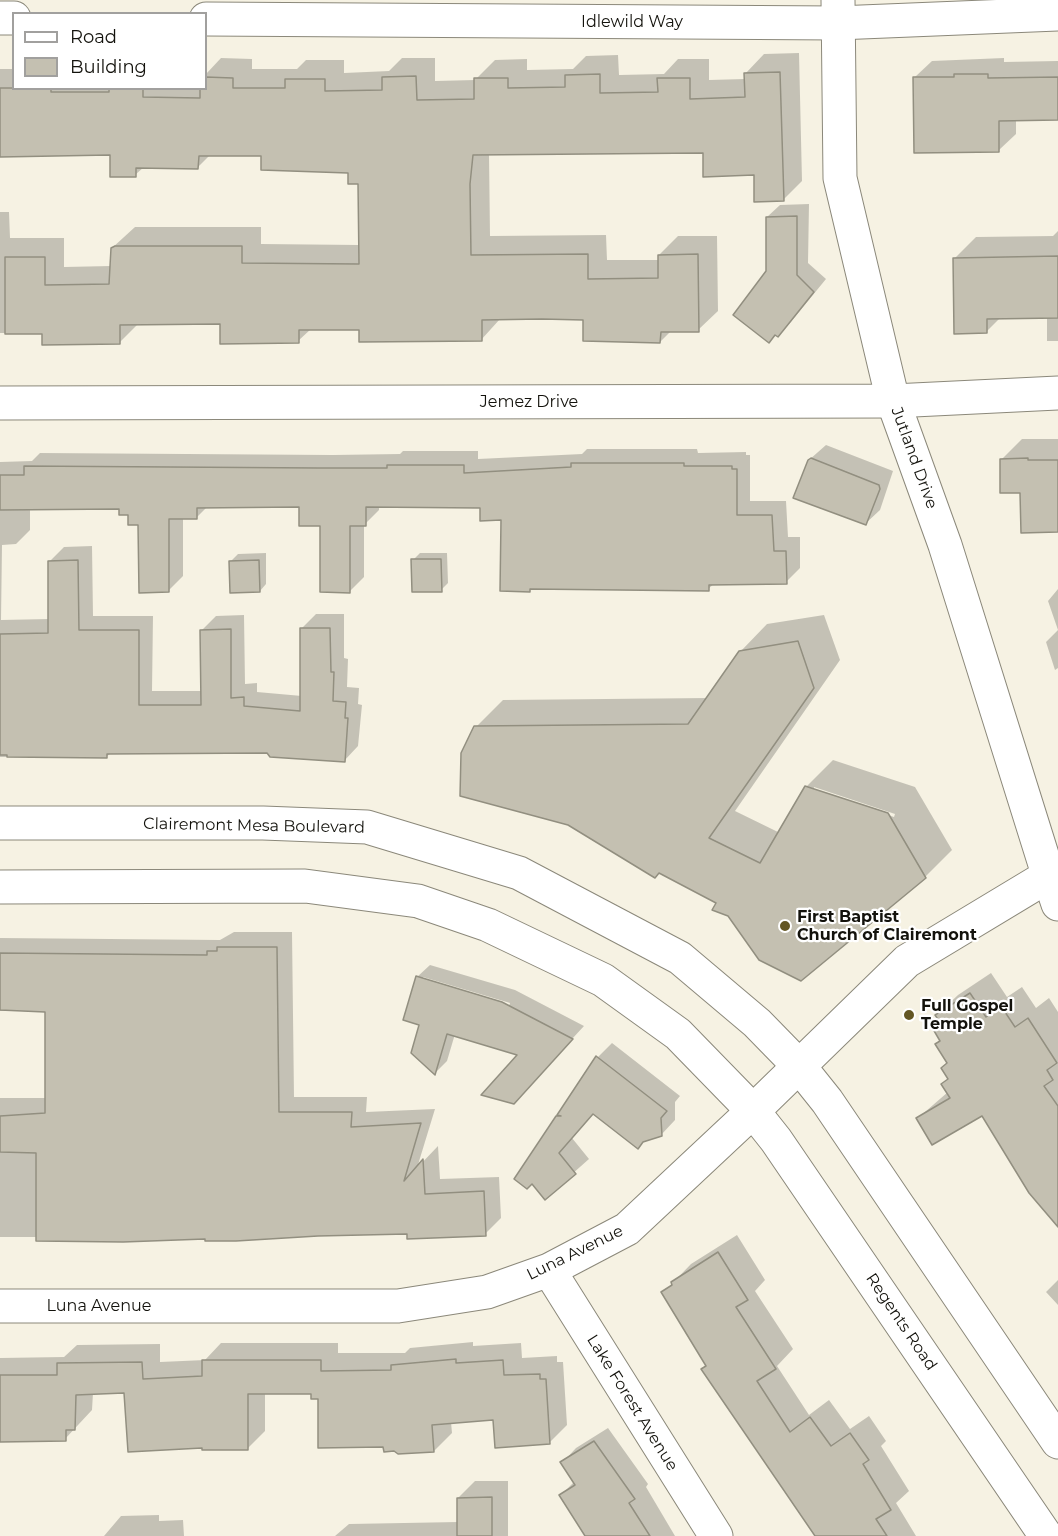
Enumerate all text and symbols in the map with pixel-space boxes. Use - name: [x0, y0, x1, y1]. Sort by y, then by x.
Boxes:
- legend: [12, 12, 207, 90]
- street label: Idlewild Way: [581, 12, 683, 32]
- text: Road: [70, 26, 117, 48]
- text: Building: [70, 56, 147, 78]
- street label: Jemez Drive: [480, 392, 578, 412]
- street label: Jutland Drive: [887, 405, 941, 511]
- street label: Clairemont Mesa Boulevard: [143, 814, 365, 838]
- place label: First Baptist Church of Clairemont: [797, 907, 977, 945]
- marker: First Baptist Church of Clairemont: [778, 919, 792, 933]
- place label: Full Gospel Temple: [921, 996, 1013, 1034]
- marker: Full Gospel Temple: [902, 1008, 916, 1022]
- street label: Luna Avenue: [524, 1221, 626, 1285]
- street label: Regents Road: [861, 1270, 941, 1374]
- street label: Luna Avenue: [47, 1296, 151, 1316]
- street label: Lake Forest Avenue: [582, 1332, 682, 1474]

